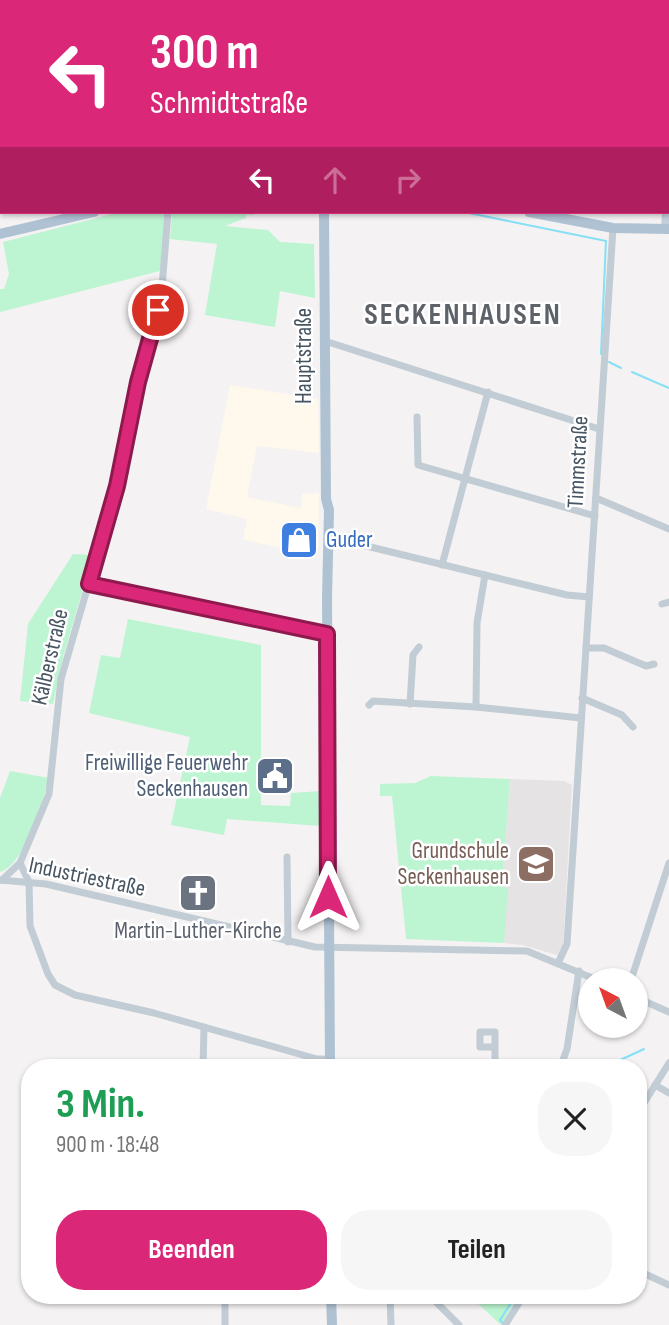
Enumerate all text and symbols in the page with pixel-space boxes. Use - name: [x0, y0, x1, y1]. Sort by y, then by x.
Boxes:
- text: 300 m: [150, 24, 259, 83]
- icon: left: [35, 28, 126, 119]
- text: Schmidtstraße: [150, 84, 308, 123]
- icon: left: [243, 161, 281, 199]
- icon: ahead: [316, 161, 354, 199]
- icon: right: [389, 161, 427, 199]
- pin: [128, 280, 188, 340]
- icon: arrive: [139, 291, 177, 329]
- district label: SECKENHAUSEN: [364, 297, 562, 333]
- street label: Hauptstraße: [290, 308, 318, 404]
- street label: Timmstraße: [562, 415, 594, 509]
- shop icon: Guder: [278, 519, 320, 561]
- place label: Guder: [326, 526, 373, 554]
- street label: Kälberstraße: [25, 606, 75, 708]
- place label: Freiwillige Feuerwehr Seckenhausen: [85, 749, 248, 803]
- public building icon: Freiwillige Feuerwehr Seckenhausen: [254, 755, 296, 797]
- place label: Grundschule Seckenhausen: [398, 837, 509, 891]
- school or university icon: Grundschule Seckenhausen: [515, 843, 557, 885]
- street label: Industriestraße: [26, 851, 148, 903]
- position arrow: [291, 860, 365, 934]
- church icon: Martin-Luther-Kirche: [177, 872, 219, 914]
- place label: Martin-Luther-Kirche: [114, 917, 282, 945]
- north arrow: [578, 968, 648, 1038]
- map controls: [578, 968, 648, 1038]
- text: 3 Min.: [56, 1079, 145, 1130]
- button: close: [538, 1082, 612, 1156]
- text: 900 m · 18:48: [56, 1131, 159, 1159]
- button: Beenden: [56, 1210, 327, 1290]
- button: Teilen: [341, 1210, 612, 1290]

